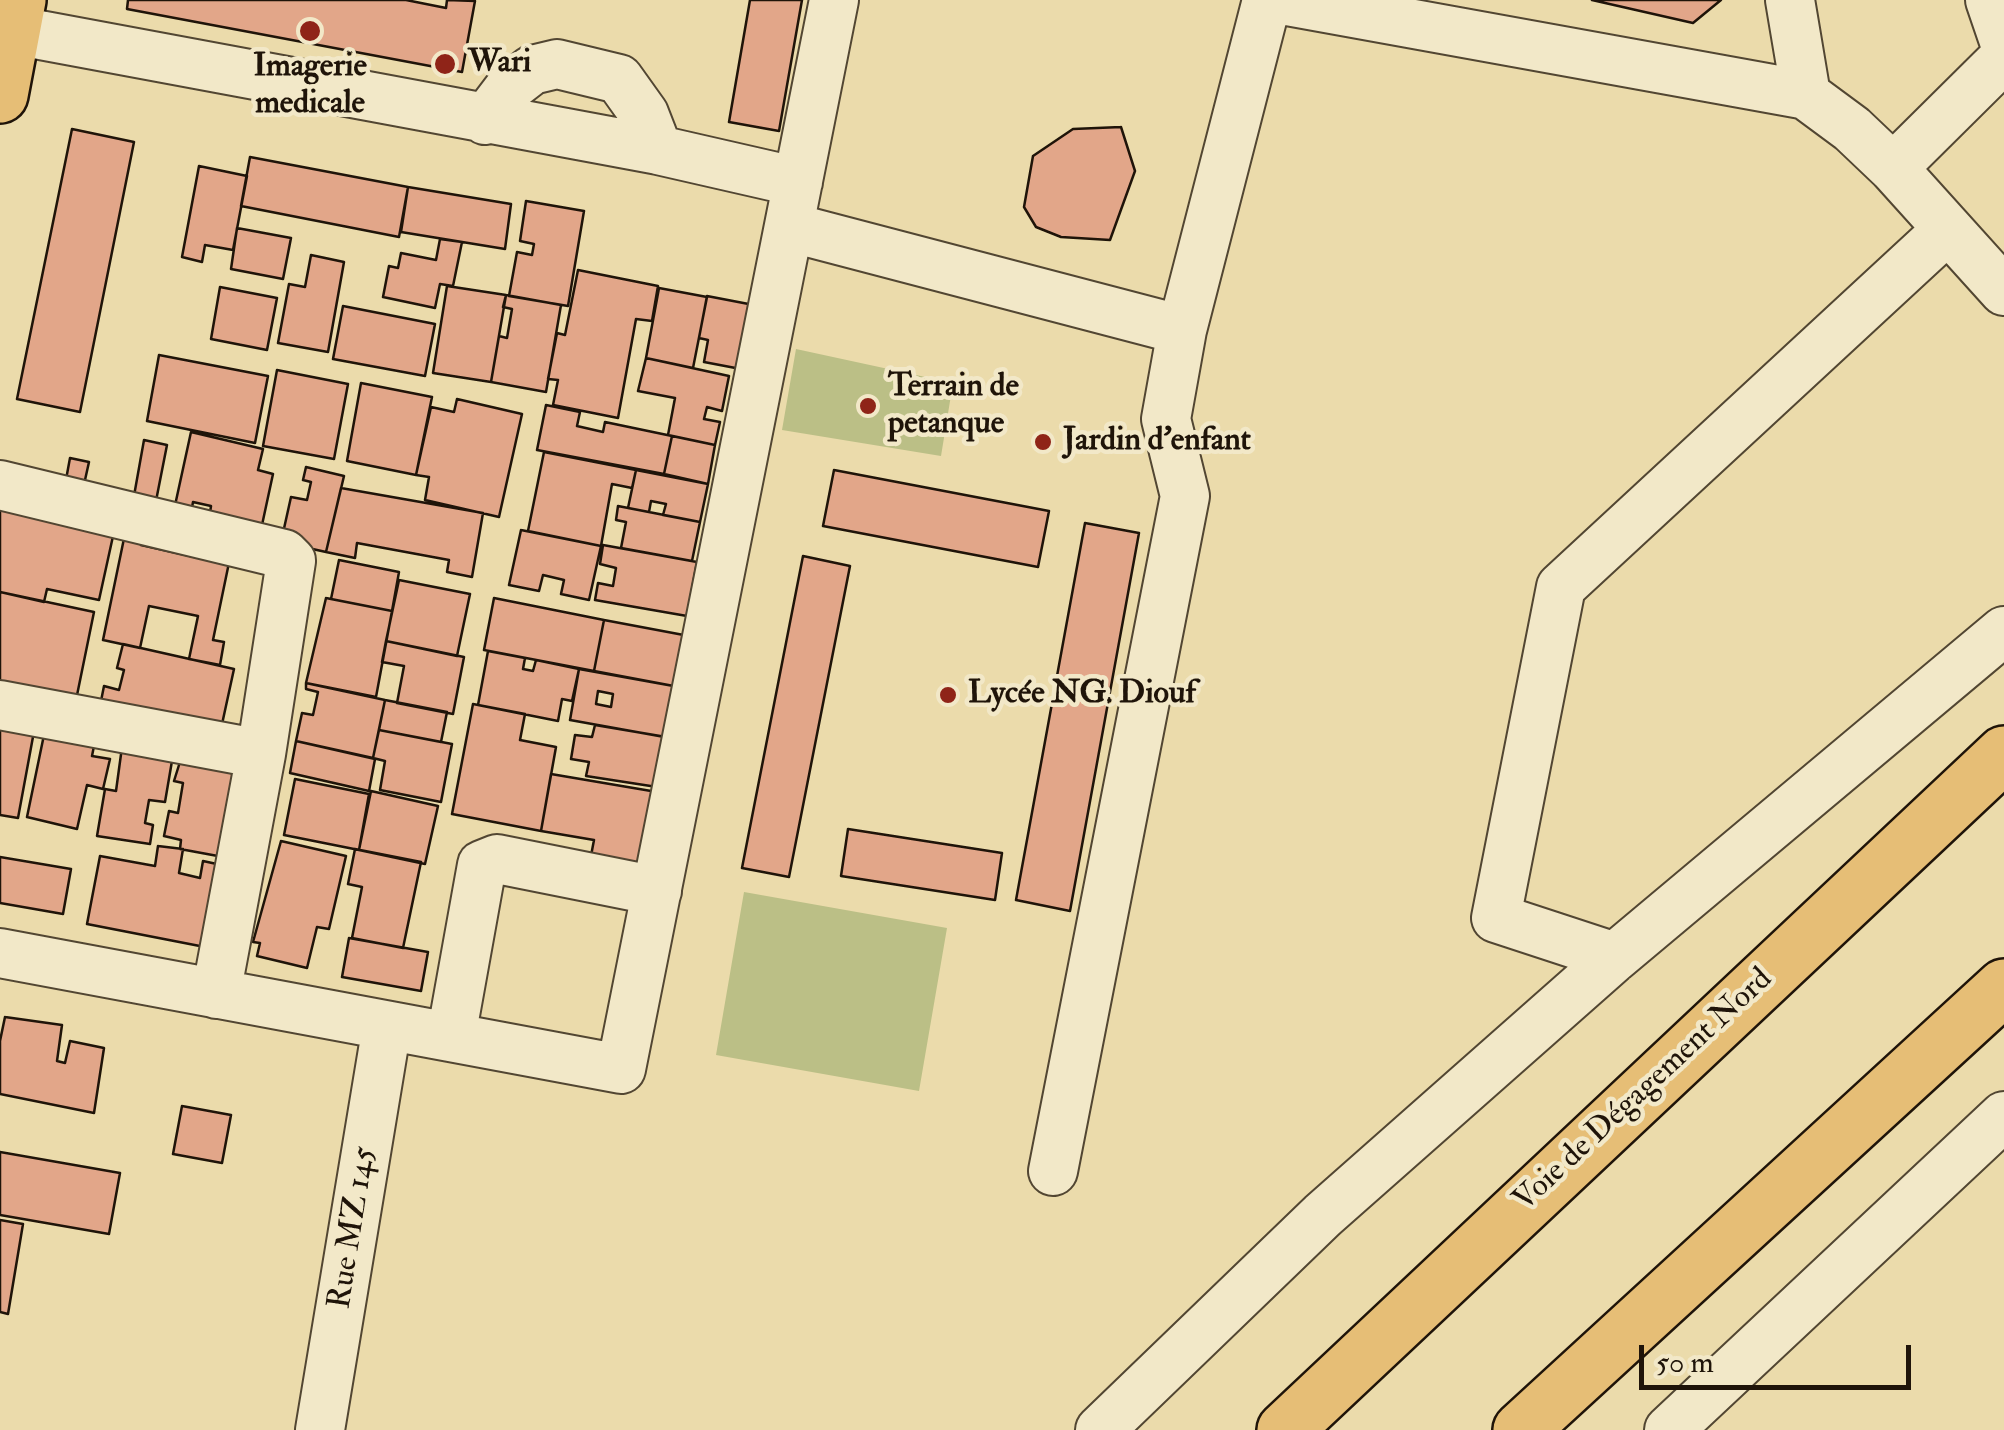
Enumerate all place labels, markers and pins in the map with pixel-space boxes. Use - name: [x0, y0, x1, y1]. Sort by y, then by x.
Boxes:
- marker: Imagerie medicale: [297, 18, 323, 44]
- place label: Wari: [468, 45, 531, 83]
- place label: Imagerie medicale: [253, 49, 367, 124]
- marker: Wari: [432, 51, 458, 77]
- place label: Terrain de petanque: [888, 369, 1019, 444]
- marker: Terrain de petanque: [857, 395, 879, 417]
- place label: Jardin d'enfant: [1063, 423, 1251, 461]
- marker: Jardin d'enfant: [1032, 431, 1054, 453]
- place label: Lycée NG. Diouf: [968, 676, 1196, 714]
- marker: Lycée NG. Diouf: [937, 684, 959, 706]

